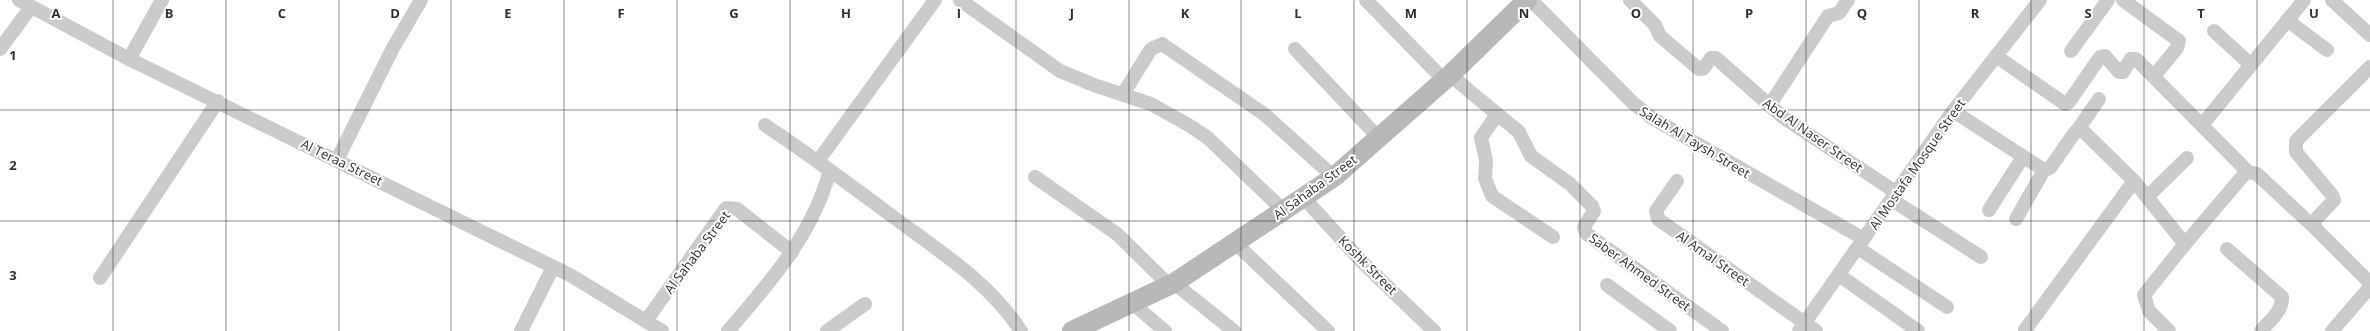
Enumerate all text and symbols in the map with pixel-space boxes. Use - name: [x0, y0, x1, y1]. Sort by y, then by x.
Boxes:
- text: A: [52, 4, 61, 22]
- text: B: [165, 4, 174, 22]
- text: C: [278, 4, 286, 22]
- text: D: [390, 4, 400, 22]
- text: E: [504, 4, 512, 22]
- text: F: [617, 4, 625, 22]
- text: G: [729, 4, 739, 22]
- text: H: [841, 4, 851, 22]
- text: I: [957, 4, 961, 22]
- text: J: [1069, 4, 1074, 22]
- text: K: [1181, 4, 1190, 22]
- text: L: [1294, 4, 1302, 22]
- text: M: [1405, 4, 1417, 22]
- text: N: [1519, 4, 1529, 22]
- text: O: [1631, 4, 1641, 22]
- text: P: [1745, 4, 1753, 22]
- text: Q: [1857, 4, 1867, 22]
- text: R: [1971, 4, 1980, 22]
- text: S: [2084, 4, 2092, 22]
- text: T: [2197, 4, 2205, 22]
- text: U: [2309, 4, 2319, 22]
- text: 1: [9, 46, 17, 64]
- street label: Abd Al Naser Street: [1760, 94, 1867, 176]
- street label: Al Mostafa Mosque Street: [1865, 95, 1969, 233]
- street label: Salah Al Taysh Street: [1636, 102, 1754, 182]
- street label: Al Teraa Street: [298, 134, 386, 190]
- street label: Al Sahaba Street: [1270, 150, 1361, 223]
- text: 2: [9, 156, 17, 174]
- street label: Al Sahaba Street: [660, 207, 734, 297]
- street label: Al Amal Street: [1673, 226, 1753, 290]
- street label: Saber Ahmed Street: [1586, 229, 1695, 315]
- street label: Koshk Street: [1335, 232, 1402, 299]
- text: 3: [9, 266, 17, 284]

